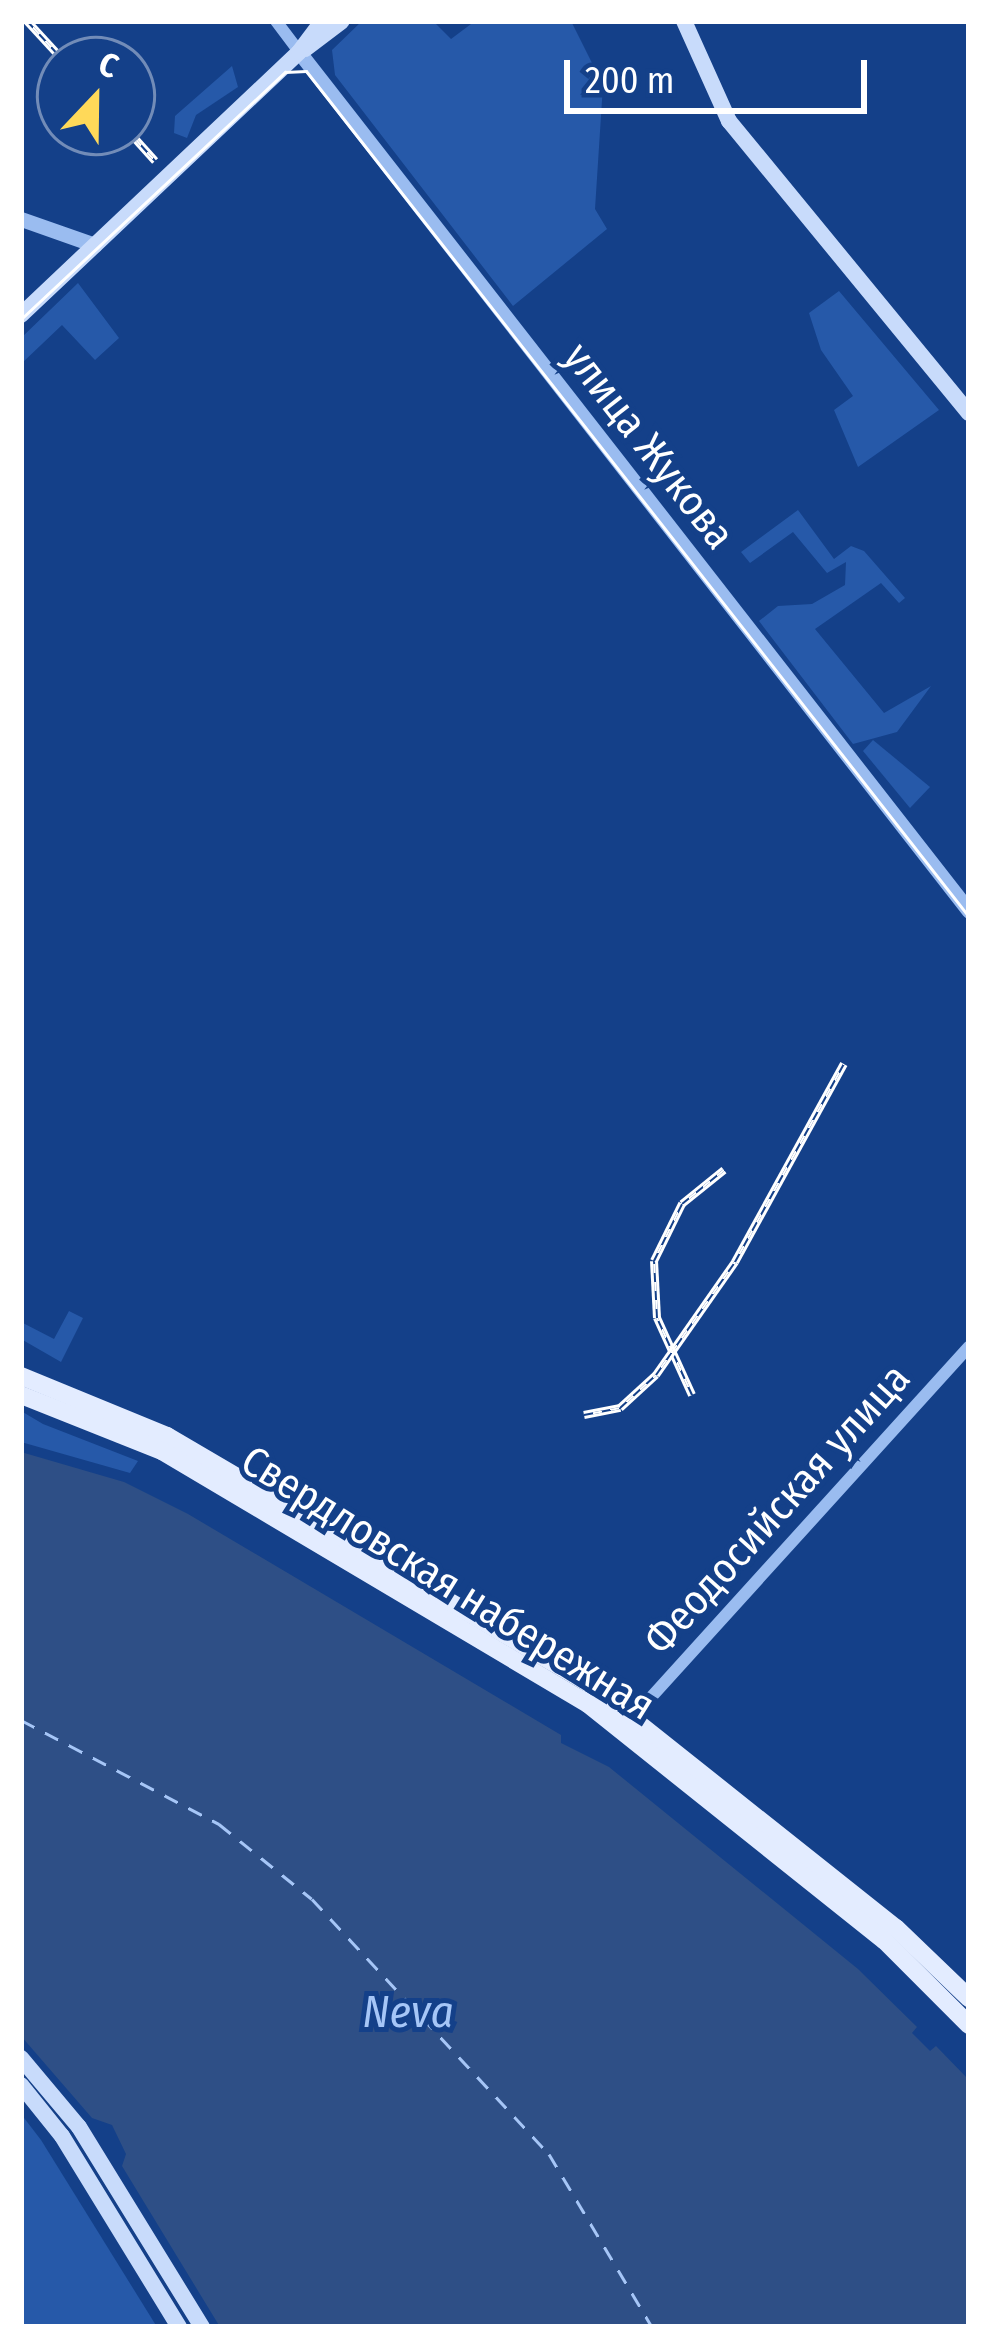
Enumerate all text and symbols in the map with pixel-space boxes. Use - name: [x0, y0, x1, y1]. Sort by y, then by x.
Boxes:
- north arrow: [36, 36, 156, 156]
- scale bar: [570, 36, 873, 110]
- text: С: [93, 44, 124, 87]
- text: 200 m: [585, 59, 675, 103]
- street label: улица Жукова: [553, 333, 745, 559]
- street label: Феодосийская улица: [633, 1353, 921, 1665]
- street label: Свердловская набережная: [232, 1435, 664, 1731]
- water label: Neva: [362, 1986, 454, 2040]

